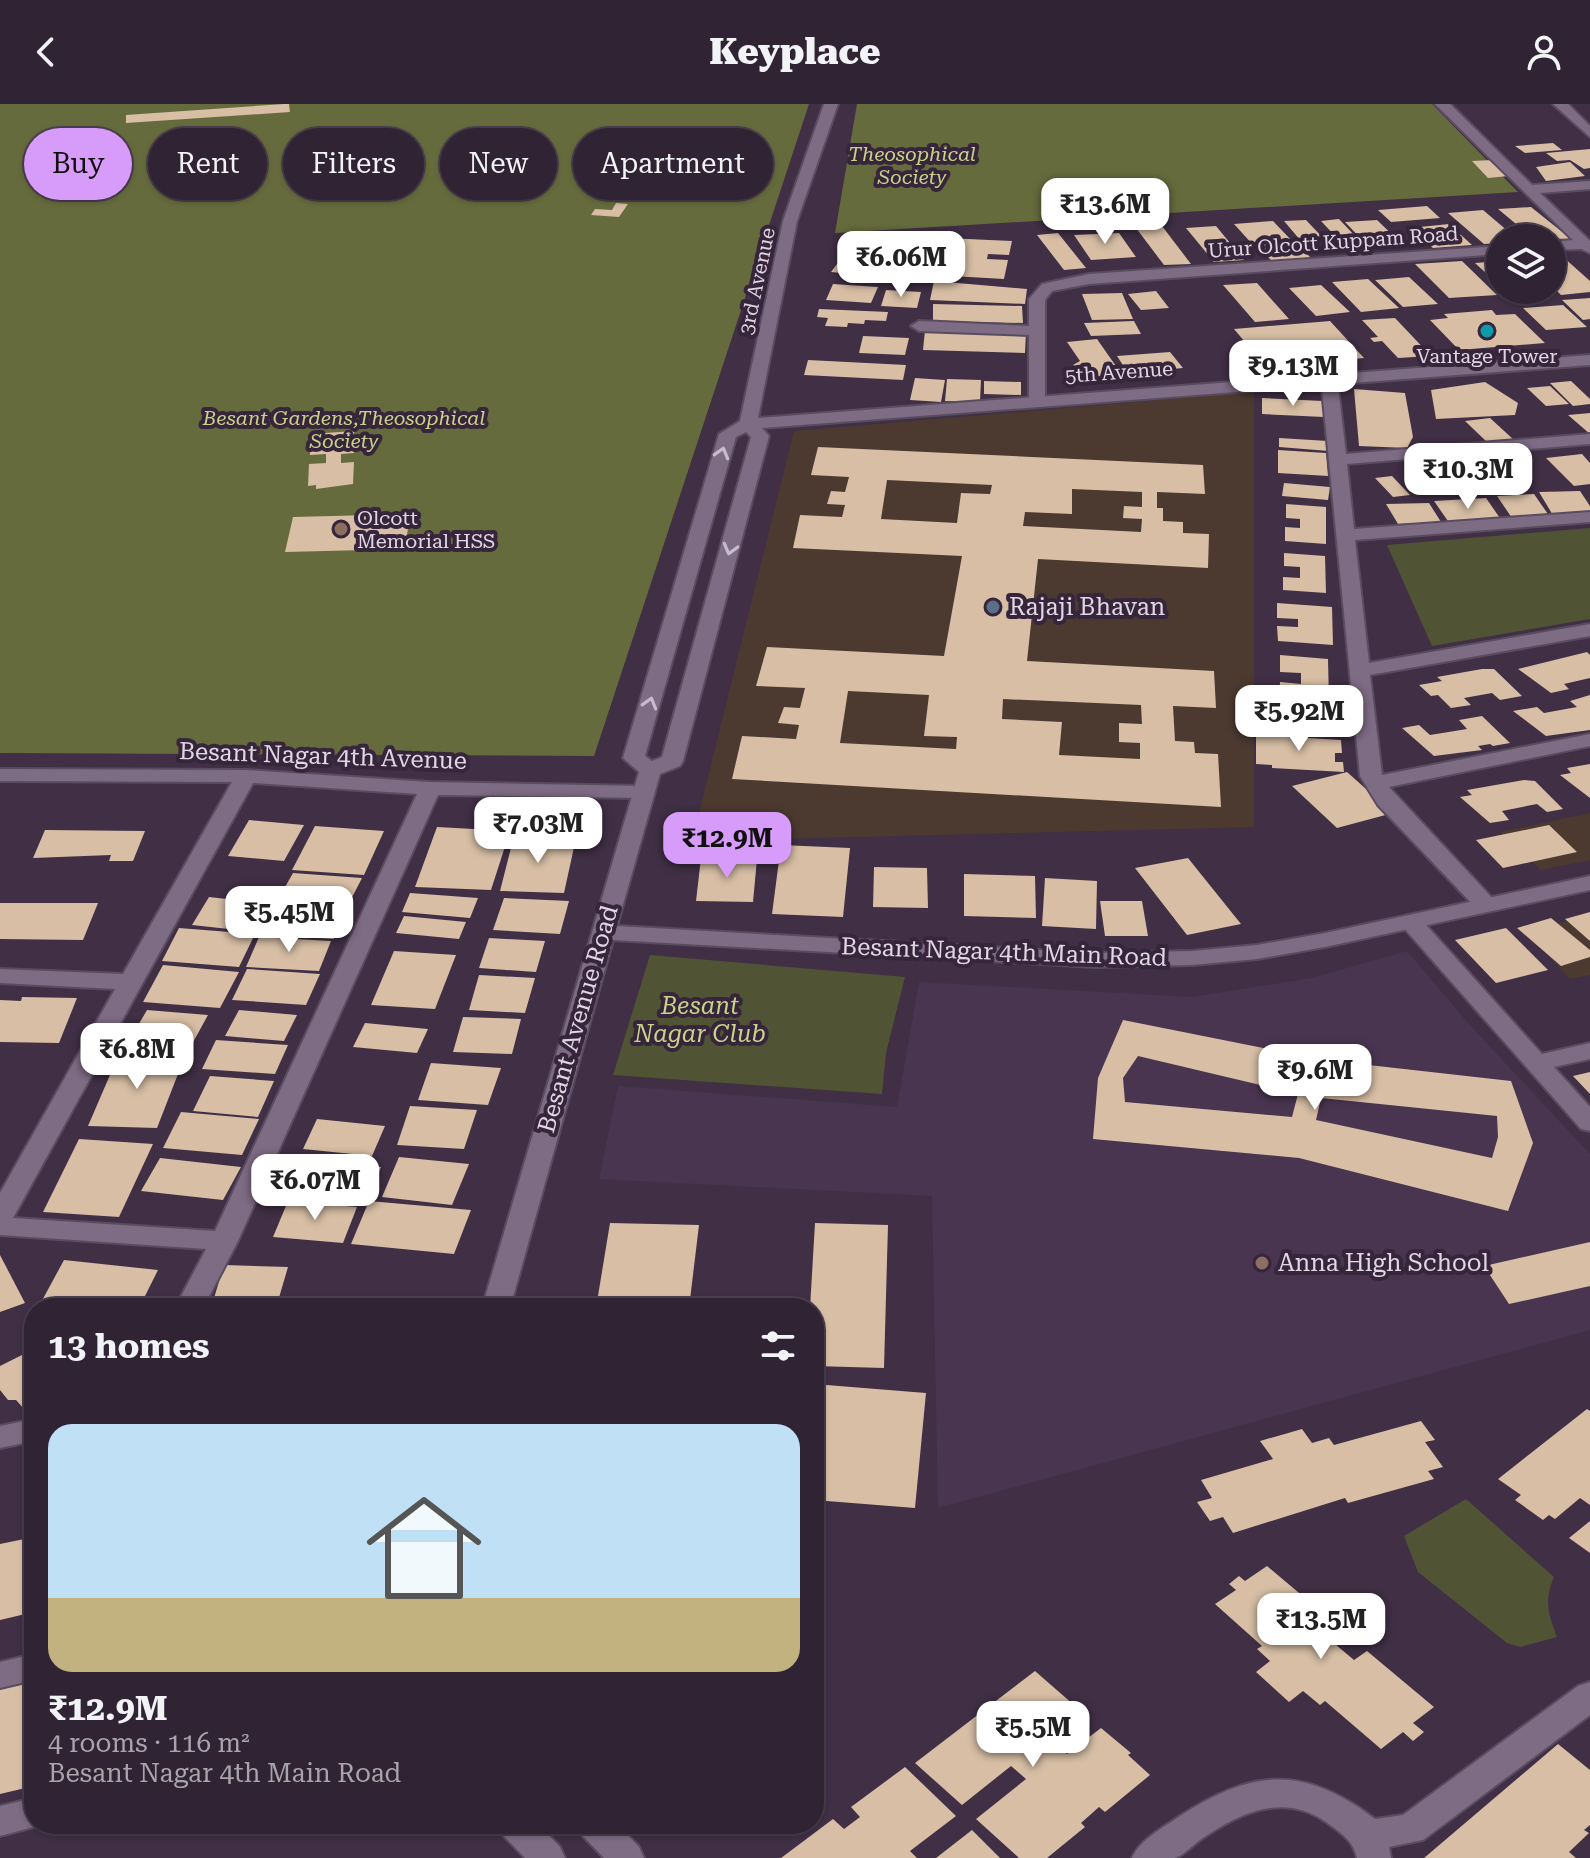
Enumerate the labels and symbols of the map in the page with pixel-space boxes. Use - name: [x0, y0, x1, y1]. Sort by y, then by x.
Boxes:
- park label: Theosophical Society: [848, 142, 976, 189]
- pin: ₹13.6M: [1040, 178, 1170, 246]
- street label: Urur Olcott Kuppam Road: [1207, 221, 1459, 263]
- street label: 3rd Avenue: [734, 225, 780, 337]
- pin: ₹6.06M: [836, 231, 966, 299]
- marker: Vantage Tower: [1478, 322, 1496, 340]
- pin: ₹9.13M: [1228, 340, 1358, 408]
- place label: Vantage Tower: [1417, 344, 1557, 368]
- street label: 5th Avenue: [1064, 356, 1174, 388]
- park label: Besant Gardens,Theosophical Society: [202, 406, 485, 453]
- pin: ₹10.3M: [1403, 443, 1533, 511]
- one-way arrow: [713, 447, 729, 461]
- place label: Olcott Memorial HSS: [357, 506, 495, 553]
- marker: Olcott Memorial HSS: [332, 520, 350, 538]
- one-way arrow: [722, 541, 739, 555]
- place label: Rajaji Bhavan: [1009, 593, 1165, 621]
- marker: Rajaji Bhavan: [984, 598, 1002, 616]
- pin: ₹5.92M: [1234, 685, 1364, 753]
- one-way arrow: [641, 697, 657, 710]
- street label: Besant Nagar 4th Avenue: [178, 737, 468, 775]
- pin: ₹7.03M: [473, 797, 603, 865]
- pin: ₹12.9M: [662, 812, 792, 880]
- pin: ₹5.45M: [224, 886, 354, 954]
- street label: Besant Avenue Road: [532, 902, 624, 1136]
- street label: Besant Nagar 4th Main Road: [841, 932, 1167, 972]
- park label: Besant Nagar Club: [633, 992, 766, 1048]
- pin: ₹6.8M: [81, 1023, 193, 1091]
- pin: ₹9.6M: [1259, 1044, 1371, 1112]
- pin: ₹6.07M: [250, 1154, 380, 1222]
- place label: Anna High School: [1278, 1249, 1489, 1277]
- marker: Anna High School: [1253, 1254, 1271, 1272]
- pin: ₹13.5M: [1256, 1593, 1386, 1661]
- pin: ₹5.5M: [977, 1701, 1089, 1769]

